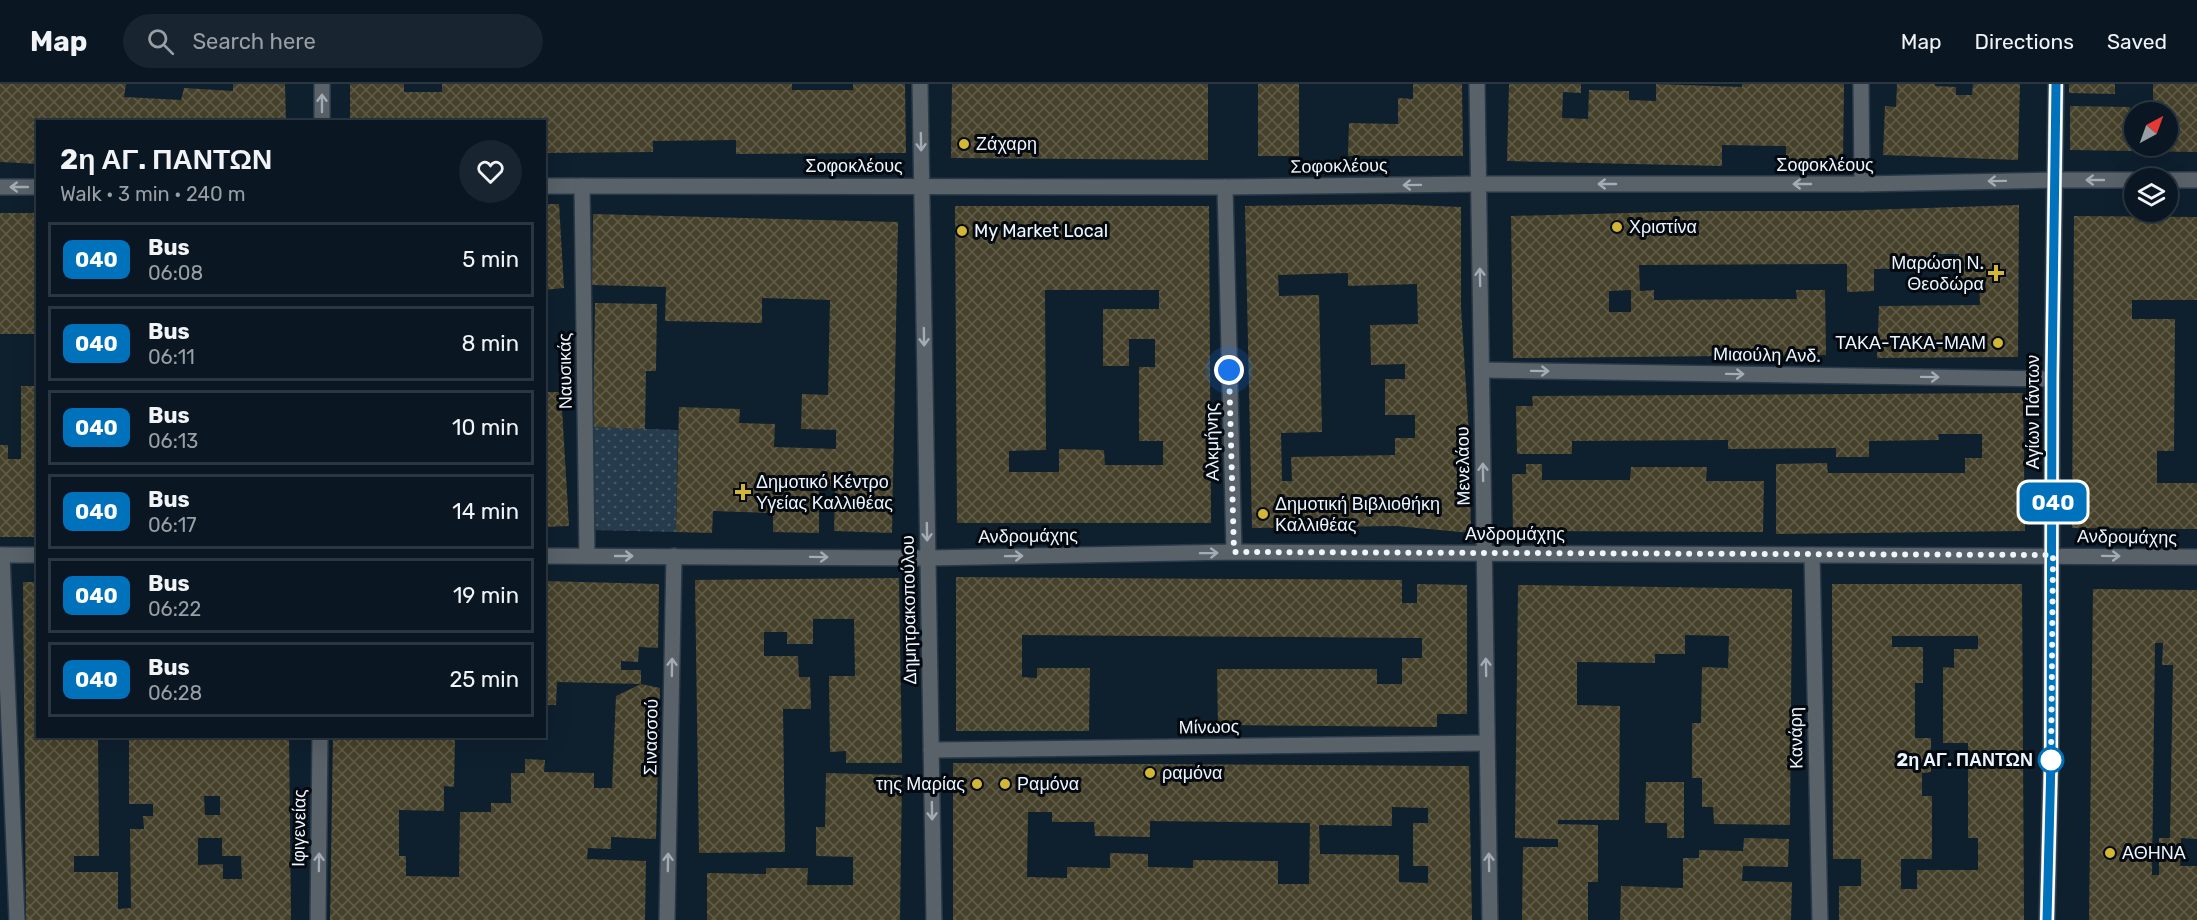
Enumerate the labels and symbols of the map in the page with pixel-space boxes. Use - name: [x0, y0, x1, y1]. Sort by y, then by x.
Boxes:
- one-way arrow: [316, 93, 328, 113]
- north arrow: [2124, 102, 2178, 156]
- one-way arrow: [915, 132, 927, 152]
- place label: Ζάχαρη: [976, 133, 1037, 155]
- marker: Ζάχαρη: [957, 137, 971, 151]
- street label: Σοφοκλέους: [1290, 154, 1388, 178]
- street label: Σοφοκλέους: [1776, 154, 1874, 176]
- street label: Σοφοκλέους: [805, 155, 903, 177]
- one-way arrow: [2086, 174, 2106, 186]
- one-way arrow: [1988, 175, 2008, 187]
- one-way arrow: [1598, 178, 1618, 190]
- one-way arrow: [1793, 178, 1813, 190]
- one-way arrow: [1403, 179, 1423, 191]
- one-way arrow: [9, 181, 29, 193]
- place label: Χριστίνα: [1629, 216, 1697, 238]
- place label: My Market Local: [974, 220, 1108, 242]
- marker: Χριστίνα: [1610, 220, 1624, 234]
- marker: My Market Local: [955, 224, 969, 238]
- place label: Μαρώση Ν. Θεοδώρα: [1891, 252, 1984, 295]
- marker: Μαρώση Ν. Θεοδώρα: [1989, 266, 2003, 280]
- one-way arrow: [1474, 267, 1486, 287]
- one-way arrow: [918, 327, 930, 347]
- street label: Ναυσικάς: [553, 332, 577, 409]
- place label: ΤΑΚΑ-ΤΑΚΑ-ΜΑΜ: [1835, 332, 1986, 354]
- marker: ΤΑΚΑ-ΤΑΚΑ-ΜΑΜ: [1991, 336, 2005, 350]
- street label: Μιαούλη Ανδ.: [1713, 343, 1821, 367]
- your location: [1214, 355, 1244, 385]
- street label: Αγίων Πάντων: [2022, 355, 2044, 469]
- one-way arrow: [1530, 365, 1550, 377]
- one-way arrow: [1724, 368, 1744, 380]
- one-way arrow: [1919, 371, 1939, 383]
- street label: Αλκμήνης: [1200, 402, 1224, 481]
- street label: Μενελάου: [1451, 426, 1475, 506]
- one-way arrow: [1477, 462, 1489, 482]
- place label: Δημοτικό Κέντρο Υγείας Καλλιθέας: [756, 471, 893, 514]
- line badge: 040: [2018, 482, 2088, 522]
- marker: Δημοτικό Κέντρο Υγείας Καλλιθέας: [734, 483, 752, 501]
- place label: Δημοτική Βιβλιοθήκη Καλλιθέας: [1275, 493, 1440, 536]
- marker: Δημοτική Βιβλιοθήκη Καλλιθέας: [1256, 507, 1270, 521]
- one-way arrow: [922, 522, 933, 542]
- street label: Ανδρομάχης: [1465, 523, 1565, 545]
- street label: Ανδρομάχης: [978, 524, 1078, 548]
- street label: Ανδρομάχης: [2077, 525, 2177, 549]
- street label: Δημητρακοπούλου: [897, 535, 921, 685]
- one-way arrow: [1198, 547, 1218, 558]
- one-way arrow: [613, 550, 633, 562]
- one-way arrow: [1003, 550, 1023, 562]
- one-way arrow: [2101, 550, 2121, 562]
- one-way arrow: [808, 551, 828, 563]
- one-way arrow: [666, 657, 678, 677]
- one-way arrow: [1480, 657, 1492, 677]
- street label: Σινασσού: [639, 699, 663, 775]
- street label: Κανάρη: [1784, 707, 1808, 769]
- street label: Μίνωος: [1178, 715, 1240, 739]
- marker: 2η ΑΓ. ΠΑΝΤΩΝ: [2038, 747, 2064, 773]
- place label: 2η ΑΓ. ΠΑΝΤΩΝ: [1897, 749, 2033, 771]
- place label: ραμόνα: [1162, 762, 1222, 784]
- marker: ραμόνα: [1143, 766, 1157, 780]
- place label: της Μαρίας: [876, 773, 965, 795]
- place label: Ραμόνα: [1017, 773, 1079, 795]
- marker: της Μαρίας: [970, 777, 984, 791]
- marker: Ραμόνα: [998, 777, 1012, 791]
- street label: Ιφιγενείας: [287, 789, 311, 867]
- one-way arrow: [927, 801, 938, 821]
- place label: ΑΘΗΝΑ: [2122, 842, 2186, 864]
- marker: ΑΘΗΝΑ: [2103, 846, 2117, 860]
- one-way arrow: [313, 852, 325, 872]
- one-way arrow: [663, 852, 674, 872]
- one-way arrow: [1484, 852, 1495, 872]

